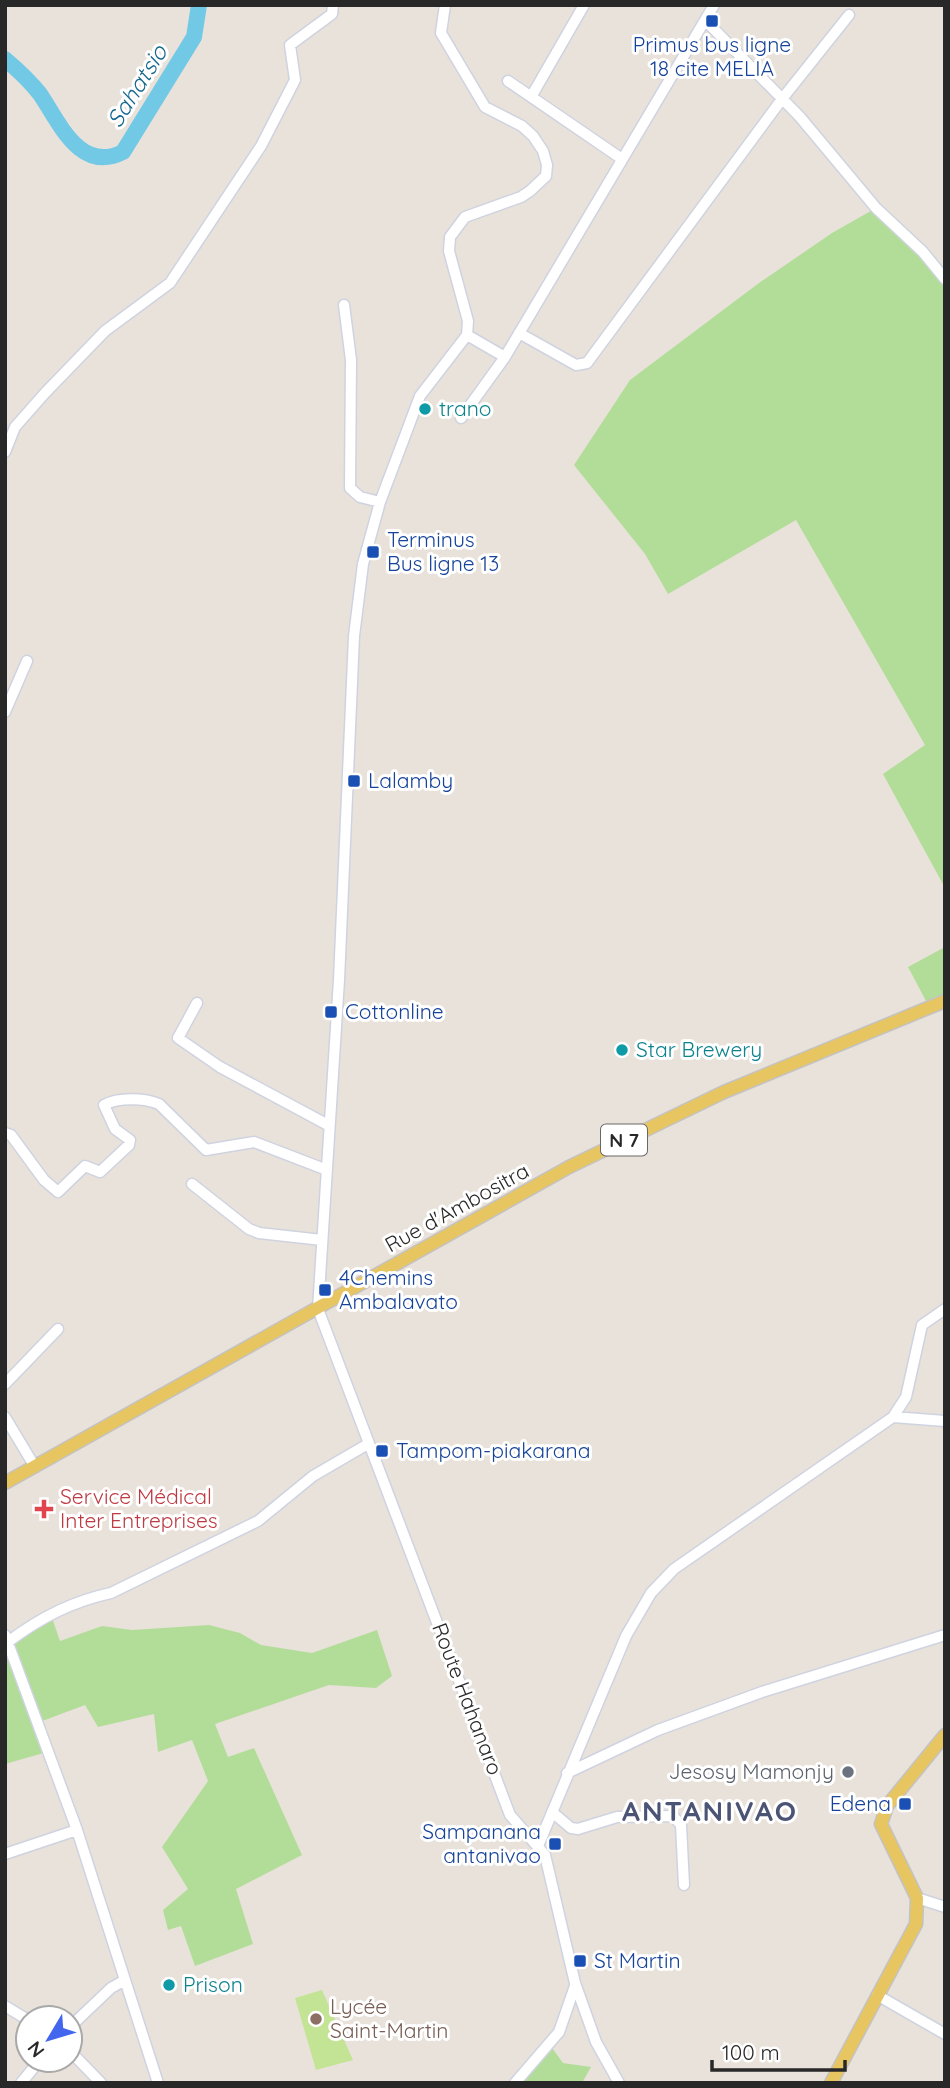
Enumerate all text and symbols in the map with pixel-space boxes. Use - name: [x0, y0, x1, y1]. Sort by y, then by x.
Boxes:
- marker: Primus bus ligne 18 cite MELIA: [704, 13, 720, 29]
- place label: Primus bus ligne 18 cite MELIA: [633, 31, 791, 81]
- water label: Sahatsio: [100, 38, 174, 132]
- place label: trano: [439, 395, 492, 421]
- marker: trano: [417, 401, 433, 417]
- place label: Terminus Bus ligne 13: [387, 526, 499, 576]
- marker: Terminus Bus ligne 13: [365, 544, 381, 560]
- place label: Lalamby: [368, 767, 453, 793]
- marker: Lalamby: [346, 773, 362, 789]
- place label: Cottonline: [345, 998, 444, 1024]
- marker: Cottonline: [323, 1004, 339, 1020]
- place label: Star Brewery: [636, 1036, 762, 1062]
- marker: Star Brewery: [614, 1042, 630, 1058]
- road number: N 7: [601, 1124, 647, 1156]
- street label: Rue d'Ambositra: [380, 1157, 533, 1257]
- place label: 4Chemins Ambalavato: [339, 1264, 458, 1314]
- marker: 4Chemins Ambalavato: [317, 1282, 333, 1298]
- place label: Tampom-piakarana: [396, 1437, 590, 1463]
- marker: Tampom-piakarana: [374, 1443, 390, 1459]
- place label: Service Médical Inter Entreprises: [60, 1483, 218, 1533]
- marker: Service Médical Inter Entreprises: [34, 1499, 54, 1519]
- street label: Route Hahanaro: [427, 1619, 509, 1778]
- place label: Jesosy Mamonjy: [668, 1758, 834, 1784]
- marker: Jesosy Mamonjy: [840, 1764, 856, 1780]
- place label: Edena: [830, 1790, 891, 1816]
- district label: ANTANIVAO: [622, 1793, 798, 1828]
- marker: Edena: [897, 1796, 913, 1812]
- place label: Sampanana antanivao: [422, 1818, 541, 1868]
- marker: Sampanana antanivao: [547, 1836, 563, 1852]
- place label: St Martin: [594, 1947, 681, 1973]
- marker: St Martin: [572, 1953, 588, 1969]
- place label: Prison: [183, 1971, 243, 1997]
- marker: Prison: [161, 1977, 177, 1993]
- place label: Lycée Saint-Martin: [330, 1993, 448, 2043]
- north arrow: [14, 2004, 84, 2074]
- marker: Lycée Saint-Martin: [308, 2011, 324, 2027]
- scale bar: [712, 2028, 845, 2072]
- text: N: [22, 2037, 49, 2062]
- text: 100 m: [722, 2039, 780, 2065]

